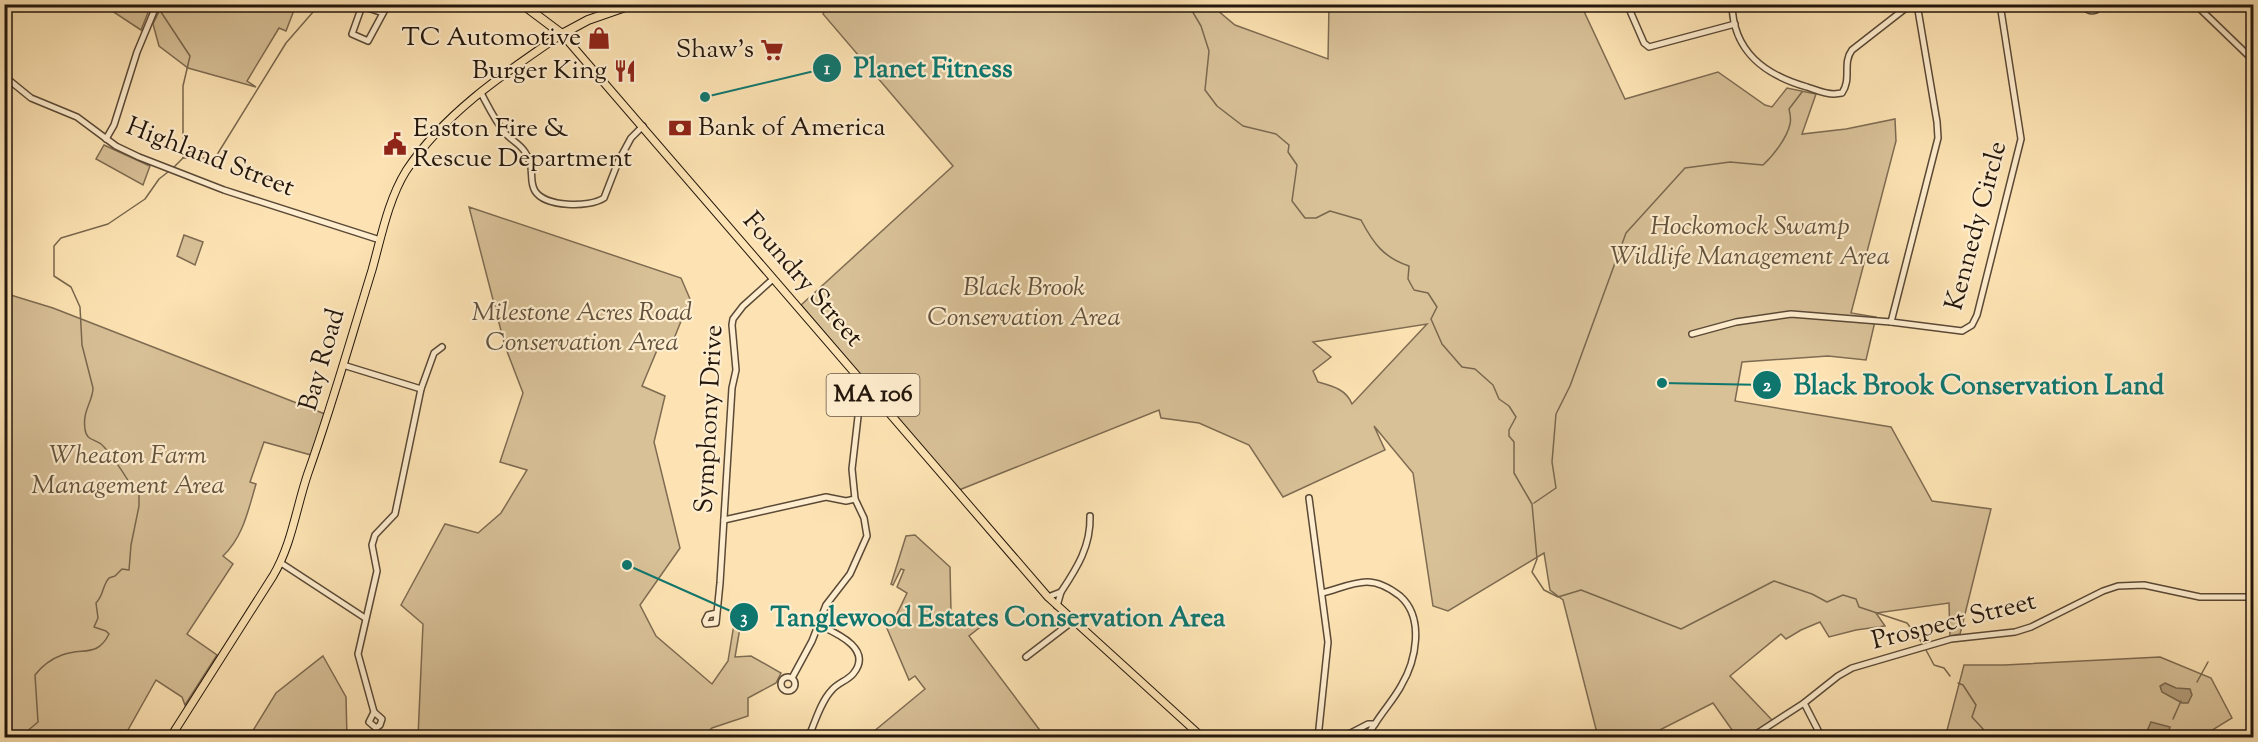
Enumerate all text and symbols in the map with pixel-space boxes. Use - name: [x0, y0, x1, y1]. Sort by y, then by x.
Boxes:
- place label: TC Automotive: [401, 20, 581, 57]
- shop icon: TC Automotive: [586, 25, 612, 51]
- place label: Shaw's: [676, 32, 754, 69]
- supermarket icon: Shaw's: [759, 37, 785, 63]
- callout: Planet Fitness: [812, 45, 1025, 90]
- text: Planet Fitness: [853, 51, 1013, 90]
- place label: Burger King: [472, 53, 607, 90]
- text: 1: [824, 57, 831, 83]
- restaurant icon: Burger King: [612, 58, 638, 84]
- street label: Highland Street: [121, 109, 300, 207]
- place label: Bank of America: [698, 110, 885, 147]
- place label: Easton Fire & Rescue Department: [413, 111, 632, 178]
- bank icon: Bank of America: [667, 115, 693, 141]
- public building icon: Easton Fire & Rescue Department: [382, 131, 408, 157]
- street label: Kennedy Circle: [1937, 137, 2017, 315]
- street label: Foundry Street: [733, 204, 871, 356]
- park label: Hockomock Swamp Wildlife Management Area: [1610, 209, 1890, 276]
- park label: Black Brook Conservation Area: [927, 270, 1121, 337]
- park label: Milestone Acres Road Conservation Area: [472, 295, 693, 362]
- street label: Bay Road: [291, 304, 355, 416]
- street label: Symphony Drive: [687, 324, 733, 514]
- callout: Black Brook Conservation Land: [1752, 363, 2177, 408]
- text: Black Brook Conservation Land: [1794, 368, 2165, 407]
- road number: MA 106: [826, 374, 920, 416]
- text: 2: [1763, 374, 1772, 400]
- park label: Wheaton Farm Management Area: [31, 438, 225, 505]
- street label: Prospect Street: [1868, 584, 2040, 660]
- callout: Tanglewood Estates Conservation Area: [729, 595, 1238, 640]
- text: Tanglewood Estates Conservation Area: [771, 600, 1226, 639]
- text: 3: [740, 606, 748, 632]

